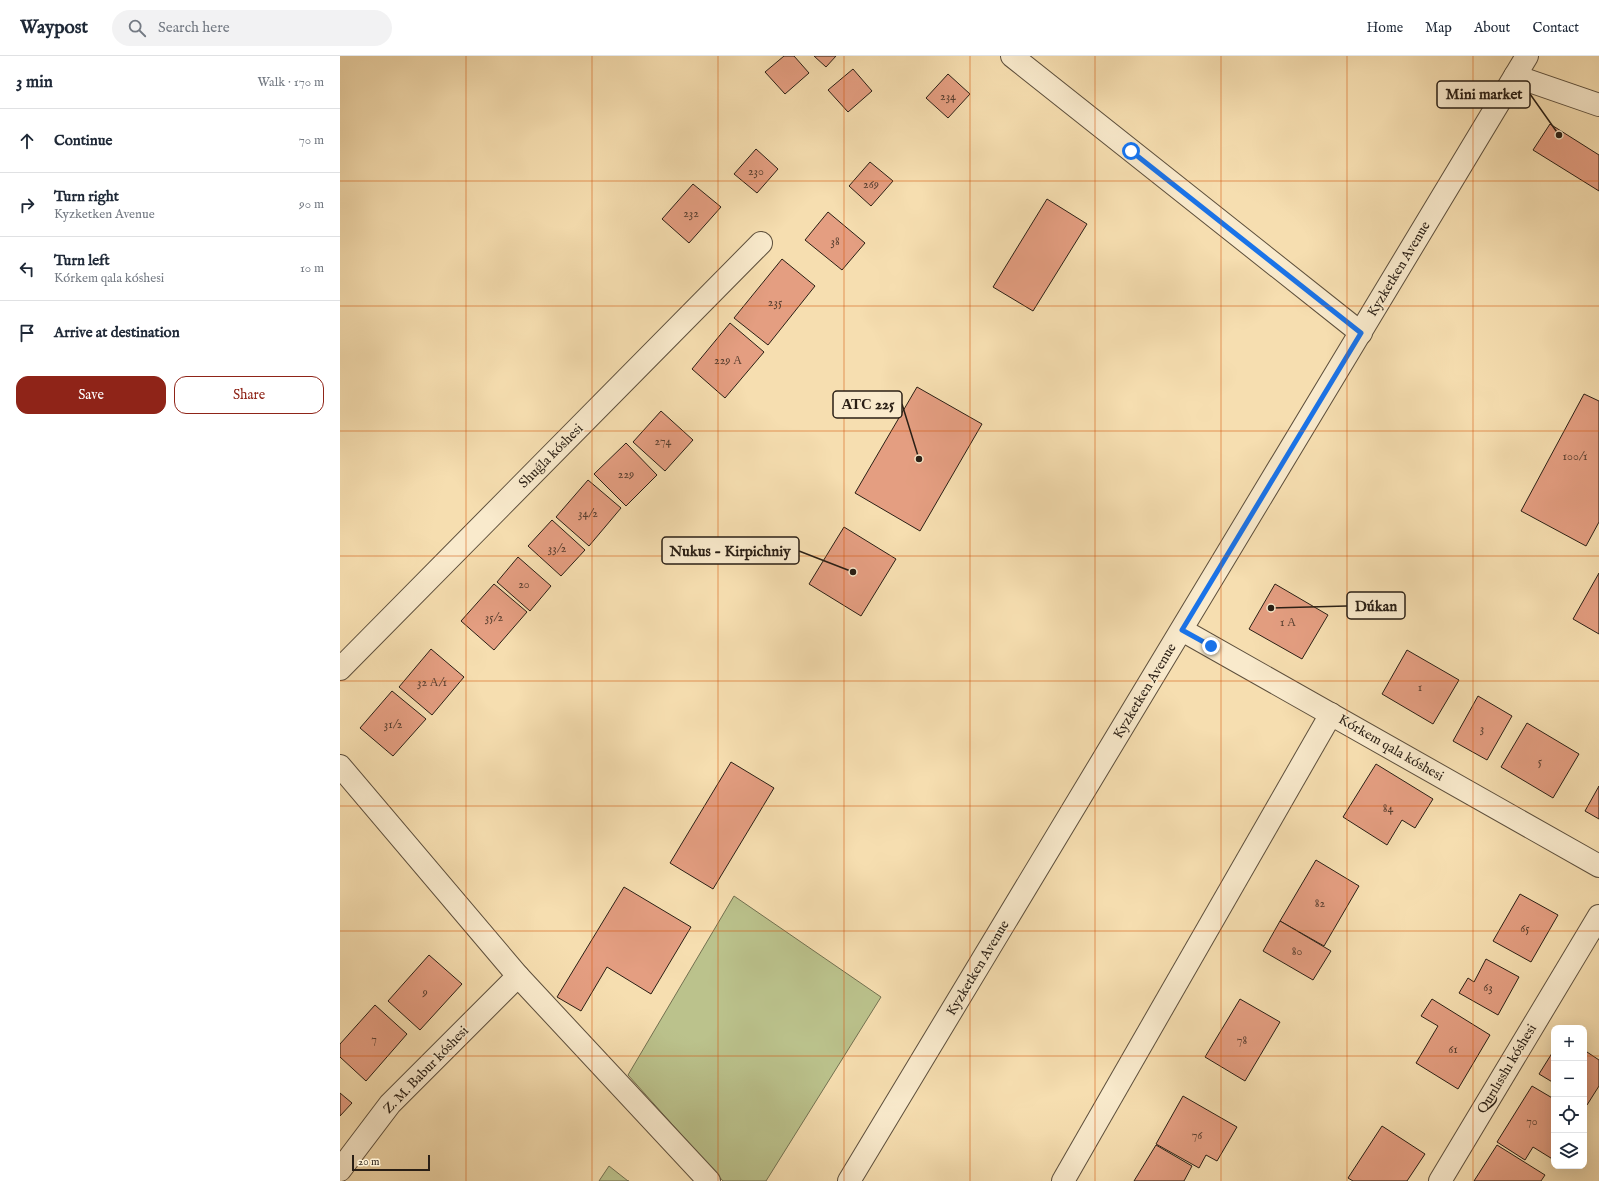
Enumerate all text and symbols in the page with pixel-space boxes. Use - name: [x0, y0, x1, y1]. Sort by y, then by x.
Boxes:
- search box: [112, 10, 392, 46]
- text: Waypost: [20, 16, 88, 40]
- icon: search: [126, 17, 148, 39]
- text: Search here: [158, 18, 230, 37]
- text: Home: [1367, 19, 1403, 37]
- text: Map: [1425, 19, 1452, 37]
- text: About: [1474, 19, 1510, 37]
- text: Contact: [1532, 19, 1579, 37]
- text: 3 min: [16, 72, 53, 93]
- text: Walk · 170 m: [258, 74, 324, 91]
- callout: Mini market: [1437, 81, 1530, 108]
- text: Mini market: [1446, 85, 1523, 104]
- house number: 234: [940, 89, 956, 104]
- icon: ahead: [16, 130, 38, 152]
- text: Continue: [54, 131, 112, 150]
- text: 70 m: [299, 132, 324, 149]
- route start: [1122, 142, 1140, 160]
- house number: 230: [748, 164, 764, 179]
- house number: 269: [863, 177, 879, 192]
- text: Turn right: [54, 187, 119, 206]
- icon: right: [16, 194, 38, 216]
- text: 90 m: [299, 196, 324, 213]
- text: Kyzketken Avenue: [54, 206, 155, 223]
- house number: 232: [683, 206, 699, 221]
- street label: Kyzketken Avenue: [1363, 217, 1435, 320]
- house number: 38: [830, 234, 840, 249]
- text: Turn left: [54, 251, 110, 270]
- icon: left: [16, 258, 38, 280]
- text: 10 m: [300, 260, 324, 277]
- text: Kórkem qala kóshesi: [54, 270, 164, 287]
- house number: 235: [768, 295, 783, 310]
- icon: arrive: [16, 322, 38, 344]
- text: Arrive at destination: [54, 323, 180, 342]
- house number: 229 А: [714, 353, 742, 368]
- button: Save: [16, 376, 166, 414]
- button: Share: [174, 376, 324, 414]
- callout: АТС 225: [833, 391, 902, 418]
- text: АТС 225: [841, 395, 895, 414]
- street label: Shuǵla kóshesi: [515, 420, 587, 492]
- house number: 274: [655, 434, 672, 449]
- house number: 100/1: [1563, 449, 1587, 464]
- house number: 229: [618, 467, 634, 482]
- house number: 34/2: [578, 506, 598, 521]
- callout: Nukus - Kirpichniy: [662, 537, 799, 564]
- house number: 33/2: [548, 541, 567, 556]
- text: Nukus - Kirpichniy: [668, 542, 791, 561]
- house number: 20: [518, 577, 530, 592]
- callout: Dúkan: [1347, 592, 1405, 619]
- text: Dúkan: [1355, 597, 1397, 616]
- house number: 35/2: [485, 610, 504, 625]
- house number: 1 А: [1280, 615, 1296, 630]
- route end: [1202, 637, 1220, 655]
- street label: Kyzketken Avenue: [1109, 639, 1181, 742]
- house number: 32 А/1: [417, 675, 447, 690]
- house number: 1: [1418, 680, 1422, 695]
- street label: Kórkem qala kóshesi: [1335, 711, 1447, 786]
- house number: 31/2: [384, 717, 403, 732]
- house number: 3: [1480, 721, 1484, 736]
- house number: 5: [1538, 754, 1543, 769]
- house number: 84: [1383, 801, 1393, 816]
- house number: 82: [1315, 896, 1326, 911]
- street label: Kyzketken Avenue: [942, 916, 1014, 1019]
- house number: 65: [1520, 921, 1530, 936]
- house number: 80: [1292, 944, 1302, 959]
- house number: 63: [1483, 980, 1493, 995]
- house number: 9: [421, 985, 428, 1000]
- street label: Qurılısshı kóshesi: [1473, 1021, 1541, 1117]
- street label: Z. M. Babur kóshesi: [379, 1022, 473, 1118]
- map controls: [1551, 1025, 1587, 1169]
- button: +: [1551, 1025, 1587, 1061]
- house number: 7: [371, 1032, 377, 1047]
- house number: 78: [1237, 1033, 1247, 1048]
- house number: 61: [1448, 1042, 1458, 1057]
- button: −: [1551, 1061, 1587, 1097]
- button: locate: [1551, 1097, 1587, 1133]
- house number: 70: [1526, 1114, 1538, 1129]
- house number: 76: [1192, 1128, 1203, 1143]
- button: layers: [1551, 1133, 1587, 1169]
- scale bar: [352, 1153, 430, 1172]
- text: 20 m: [358, 1155, 379, 1169]

